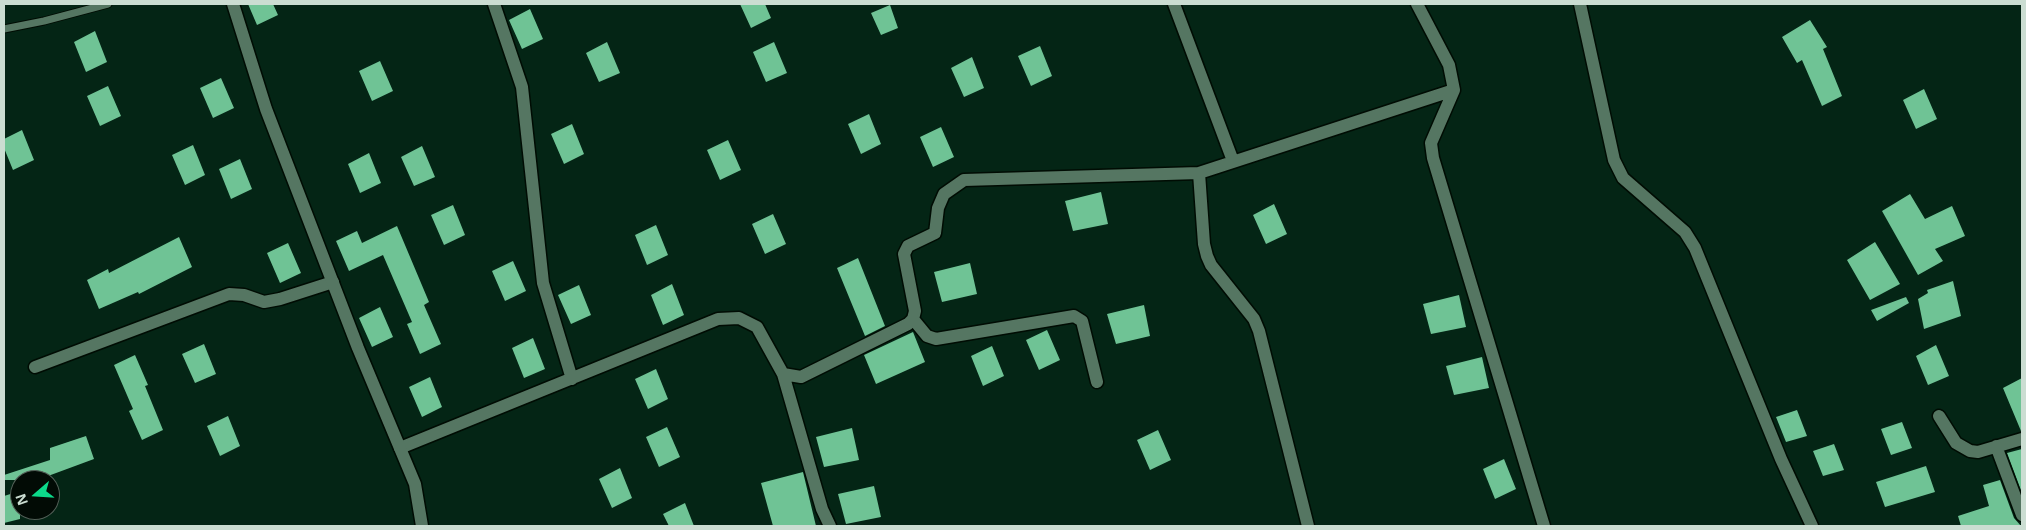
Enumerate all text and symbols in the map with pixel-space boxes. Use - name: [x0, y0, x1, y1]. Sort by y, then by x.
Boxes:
- north arrow: [10, 470, 60, 520]
- text: N: [10, 491, 32, 508]

